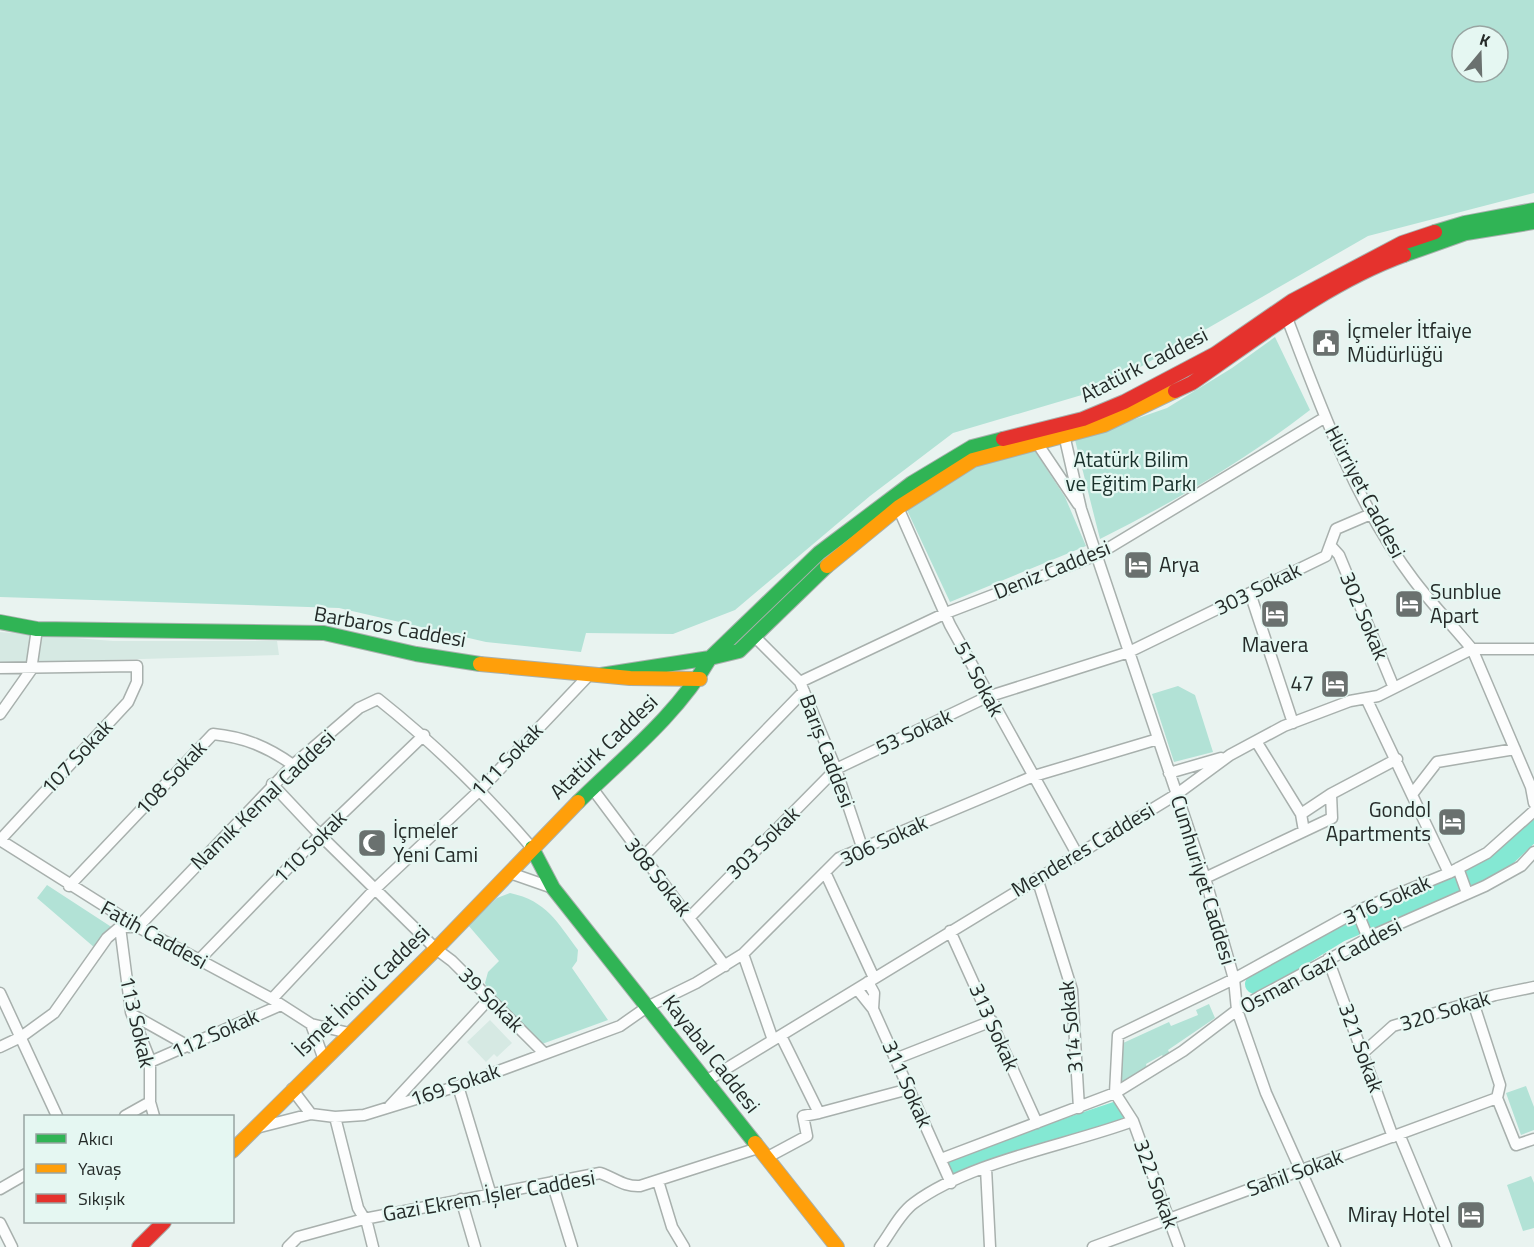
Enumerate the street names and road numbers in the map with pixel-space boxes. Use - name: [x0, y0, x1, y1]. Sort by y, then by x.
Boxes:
- street label: Atatürk Caddesi: [1074, 318, 1213, 410]
- street label: Hürriyet Caddesi: [1317, 420, 1414, 564]
- street label: Deniz Caddesi: [988, 531, 1115, 607]
- street label: 303 Sokak: [1209, 553, 1306, 623]
- street label: 302 Sokak: [1332, 567, 1398, 665]
- street label: Barbaros Caddesi: [312, 597, 469, 655]
- street label: 51 Sokak: [947, 635, 1013, 722]
- street label: Atatürk Caddesi: [542, 686, 665, 806]
- street label: Barış Caddesi: [792, 689, 864, 812]
- street label: 53 Sokak: [870, 699, 957, 763]
- street label: 107 Sokak: [33, 711, 120, 801]
- street label: 111 Sokak: [462, 715, 550, 804]
- street label: Namık Kemal Caddesi: [183, 722, 342, 877]
- street label: 108 Sokak: [127, 732, 214, 822]
- street label: Cumhuriyet Caddesi: [1163, 791, 1245, 968]
- street label: Menderes Caddesi: [1005, 794, 1160, 905]
- street label: 303 Sokak: [718, 798, 806, 886]
- street label: 110 Sokak: [265, 802, 353, 890]
- street label: 306 Sokak: [835, 806, 932, 874]
- street label: 308 Sokak: [618, 830, 700, 923]
- street label: 316 Sokak: [1338, 866, 1436, 933]
- street label: Fatih Caddesi: [95, 892, 214, 977]
- street label: Osman Gazi Caddesi: [1234, 909, 1407, 1021]
- street label: İsmet İnönü Caddesi: [286, 917, 437, 1064]
- street label: 39 Sokak: [452, 959, 532, 1039]
- street label: 113 Sokak: [112, 973, 164, 1071]
- street label: 313 Sokak: [961, 978, 1028, 1076]
- street label: 314 Sokak: [1049, 979, 1091, 1075]
- street label: 320 Sokak: [1396, 981, 1494, 1039]
- street label: Kayabal Caddesi: [655, 987, 768, 1120]
- street label: 321 Sokak: [1331, 999, 1393, 1097]
- street label: 112 Sokak: [166, 1000, 264, 1067]
- street label: 311 Sokak: [874, 1035, 941, 1133]
- street label: 169 Sokak: [406, 1054, 504, 1114]
- street label: 322 Sokak: [1126, 1135, 1188, 1233]
- street label: Sahil Sokak: [1242, 1140, 1347, 1204]
- street label: Gazi Ekrem İşler Caddesi: [380, 1161, 598, 1229]

